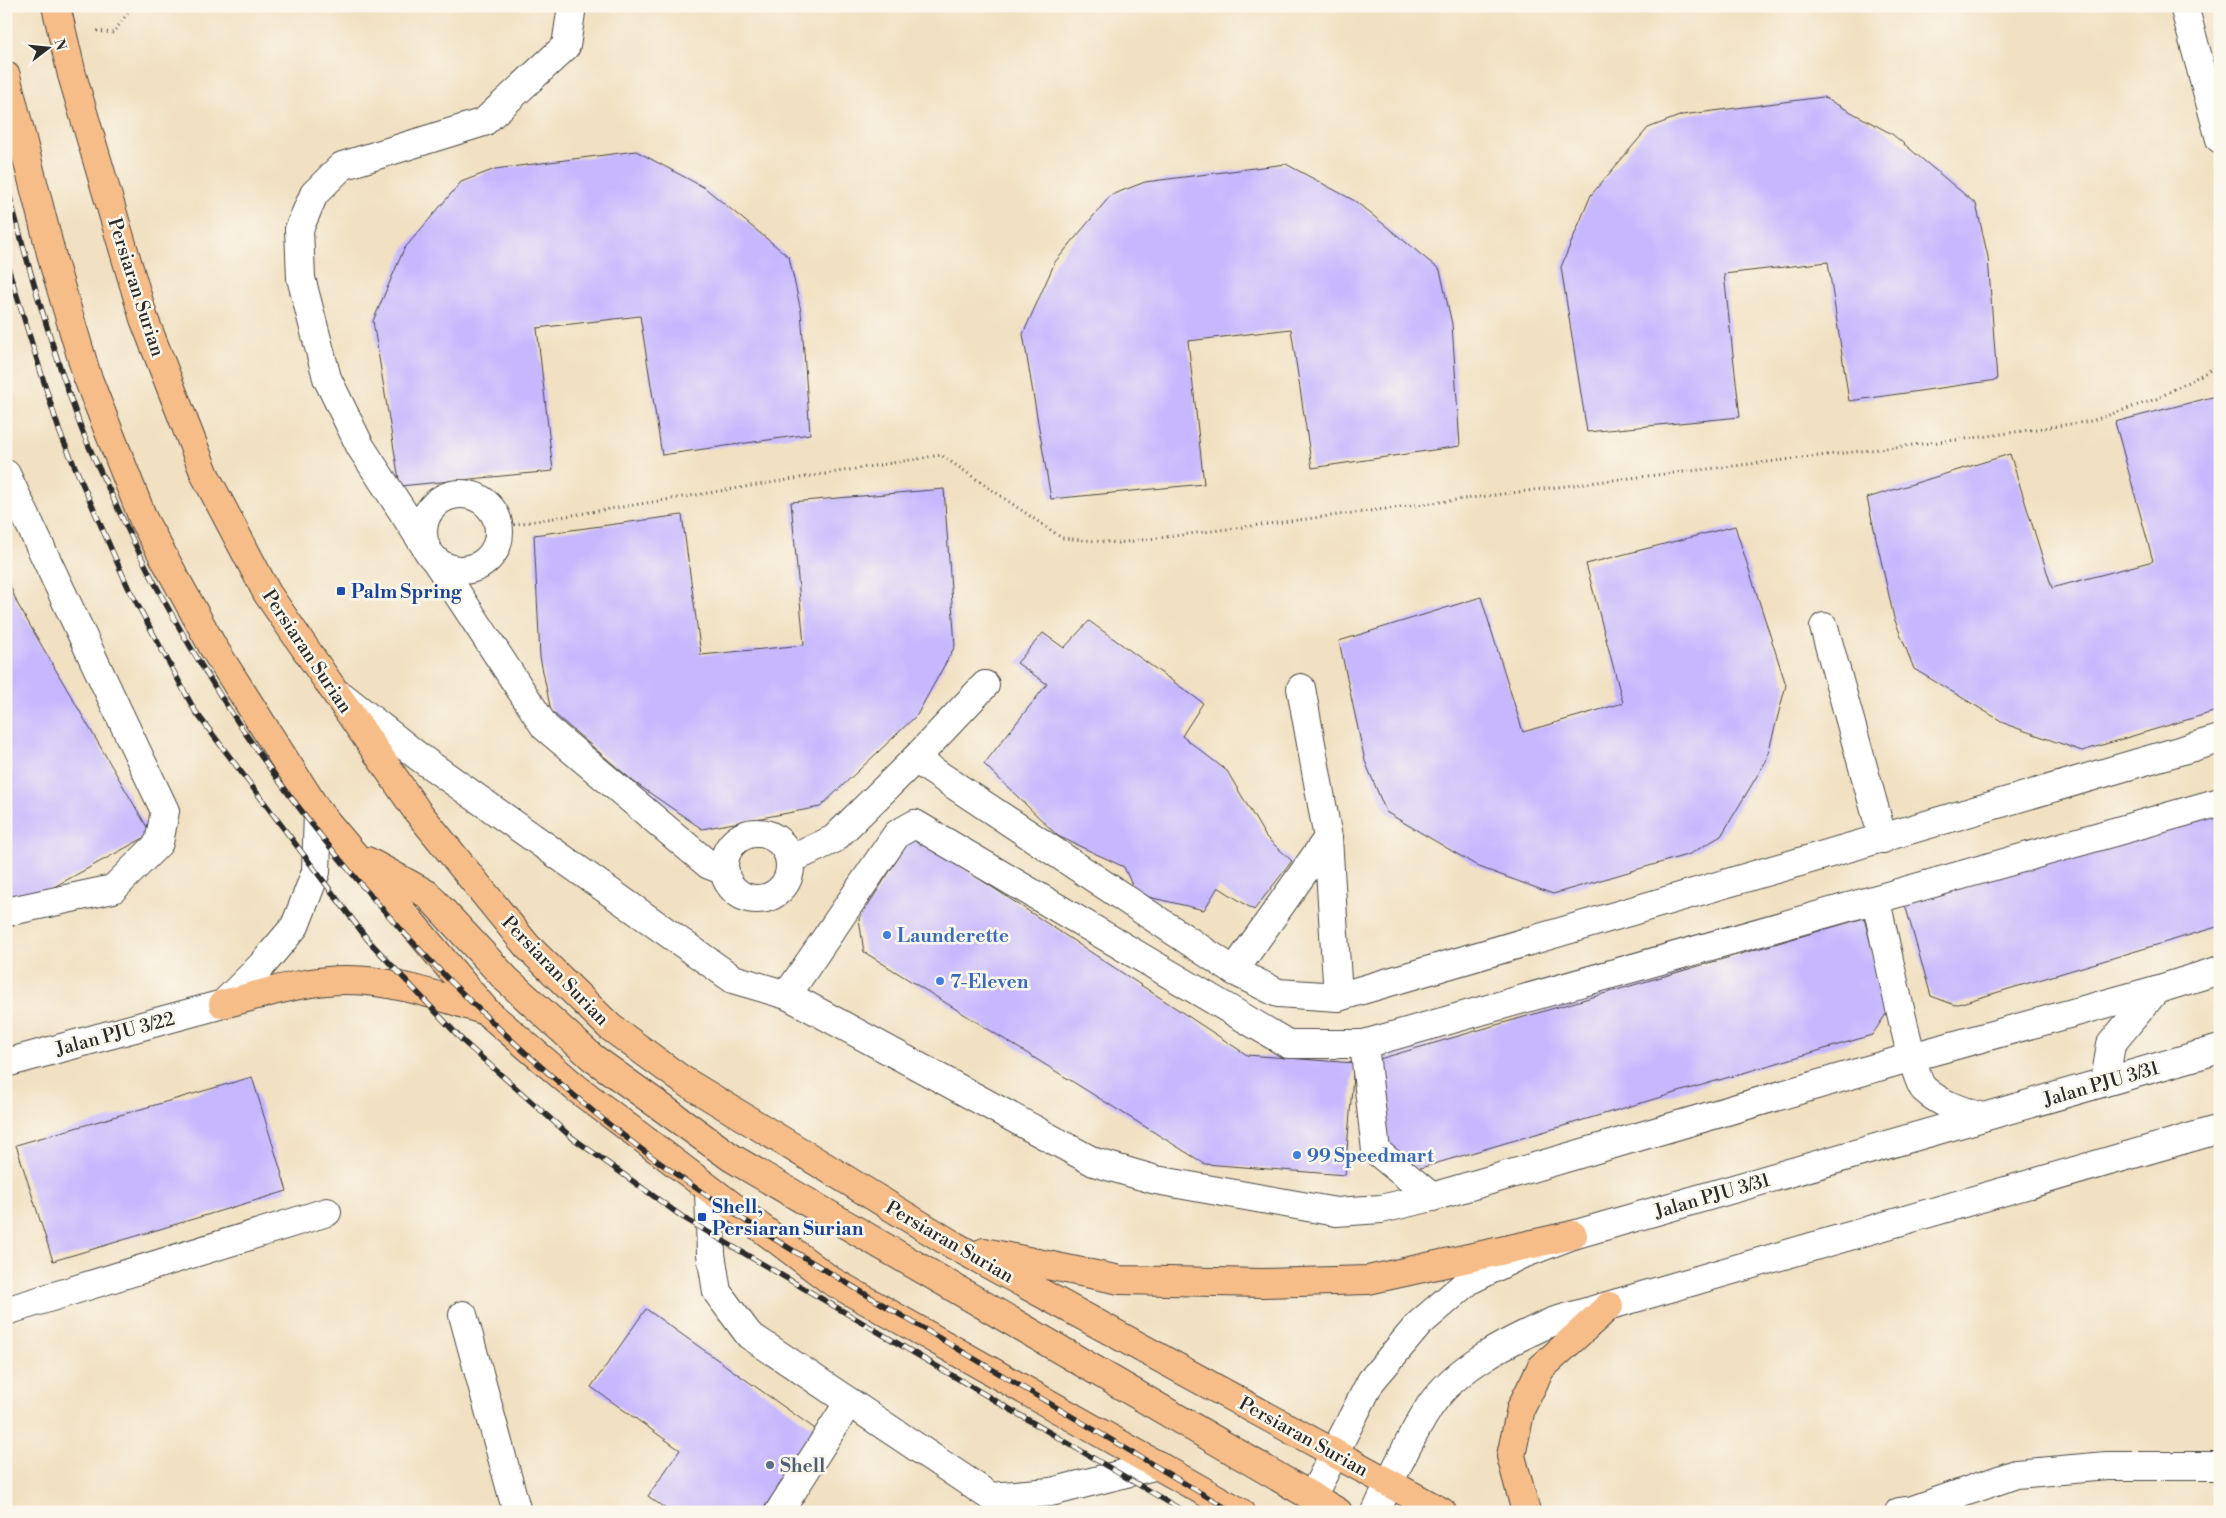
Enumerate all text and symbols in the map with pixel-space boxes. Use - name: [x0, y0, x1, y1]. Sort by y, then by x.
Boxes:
- north arrow: [22, 22, 72, 72]
- text: N: [49, 37, 70, 52]
- street label: Persiaran Surian: [102, 215, 170, 360]
- place label: Palm Spring: [351, 580, 463, 604]
- street label: Persiaran Surian: [257, 585, 357, 718]
- marker: Palm Spring: [335, 585, 347, 597]
- street label: Persiaran Surian: [497, 910, 614, 1031]
- place label: Launderette: [897, 924, 1009, 948]
- marker: Launderette: [881, 929, 893, 941]
- place label: 7-Eleven: [950, 970, 1029, 994]
- marker: 7-Eleven: [934, 975, 946, 987]
- street label: Jalan PJU 3/22: [52, 1007, 177, 1062]
- street label: Jalan PJU 3/31: [2040, 1056, 2162, 1112]
- place label: 99 Speedmart: [1307, 1144, 1434, 1168]
- marker: 99 Speedmart: [1291, 1149, 1303, 1161]
- street label: Jalan PJU 3/31: [1651, 1168, 1773, 1224]
- place label: Shell, Persiaran Surian: [712, 1195, 864, 1241]
- street label: Persiaran Surian: [881, 1195, 1018, 1288]
- marker: Shell, Persiaran Surian: [696, 1211, 708, 1223]
- street label: Persiaran Surian: [1235, 1391, 1372, 1482]
- place label: Shell: [780, 1454, 825, 1478]
- marker: Shell: [764, 1459, 776, 1471]

